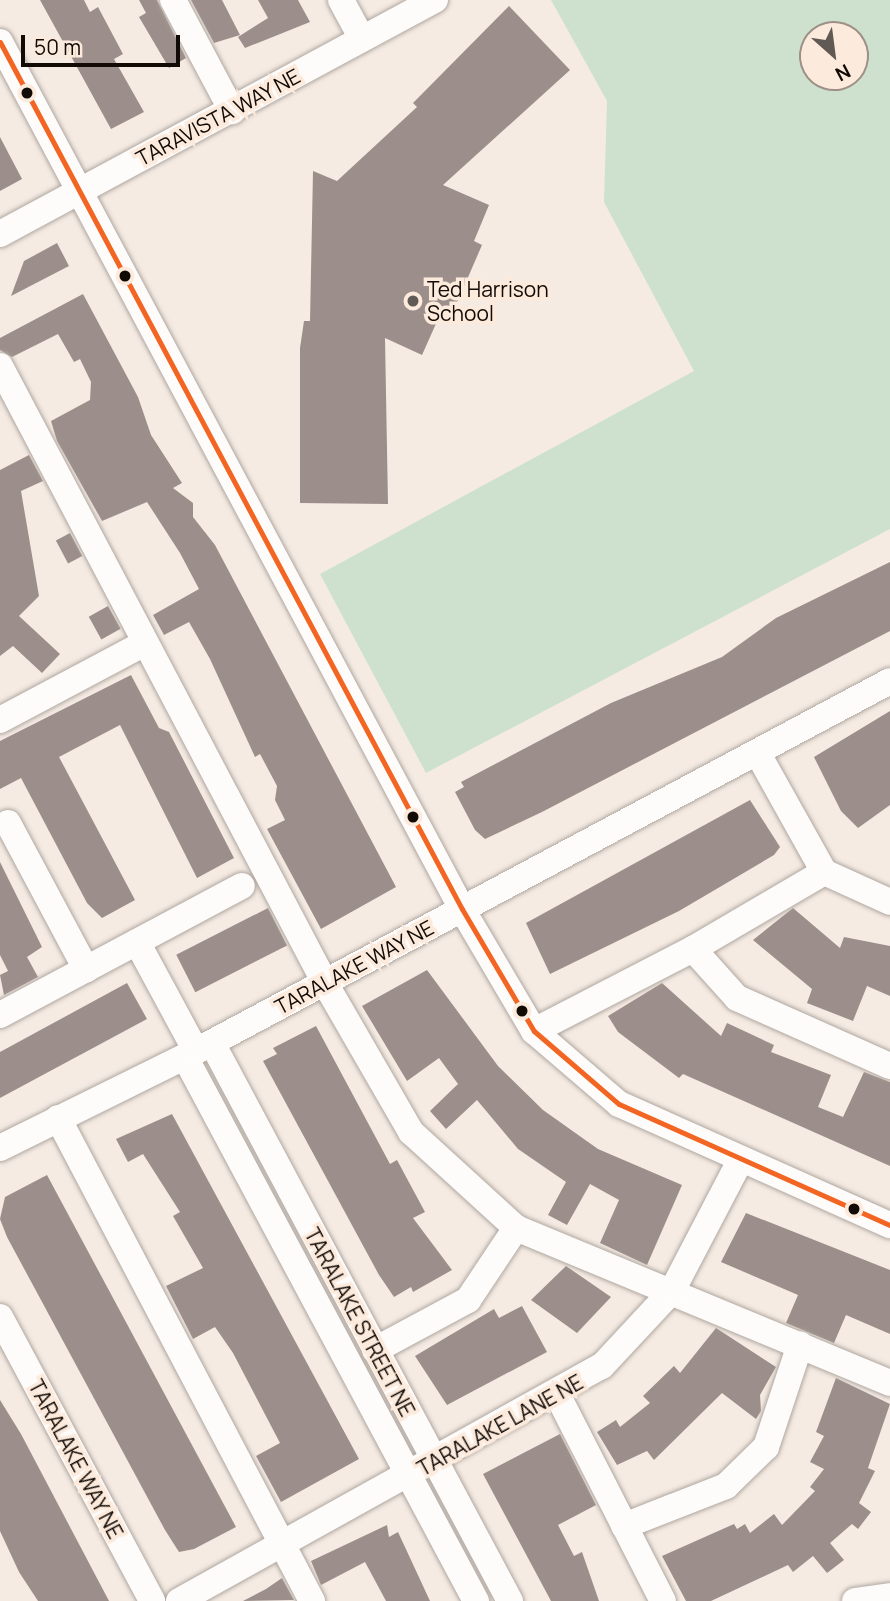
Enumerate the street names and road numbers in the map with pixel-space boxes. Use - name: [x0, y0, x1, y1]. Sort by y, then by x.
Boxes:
- street label: TARAVISTA WAY NE: [131, 63, 305, 171]
- street label: TARALAKE WAY NE: [270, 914, 438, 1020]
- street label: TARALAKE STREET NE: [300, 1223, 420, 1421]
- street label: TARALAKE LANE NE: [413, 1369, 587, 1481]
- street label: TARALAKE WAY NE: [23, 1375, 129, 1543]

